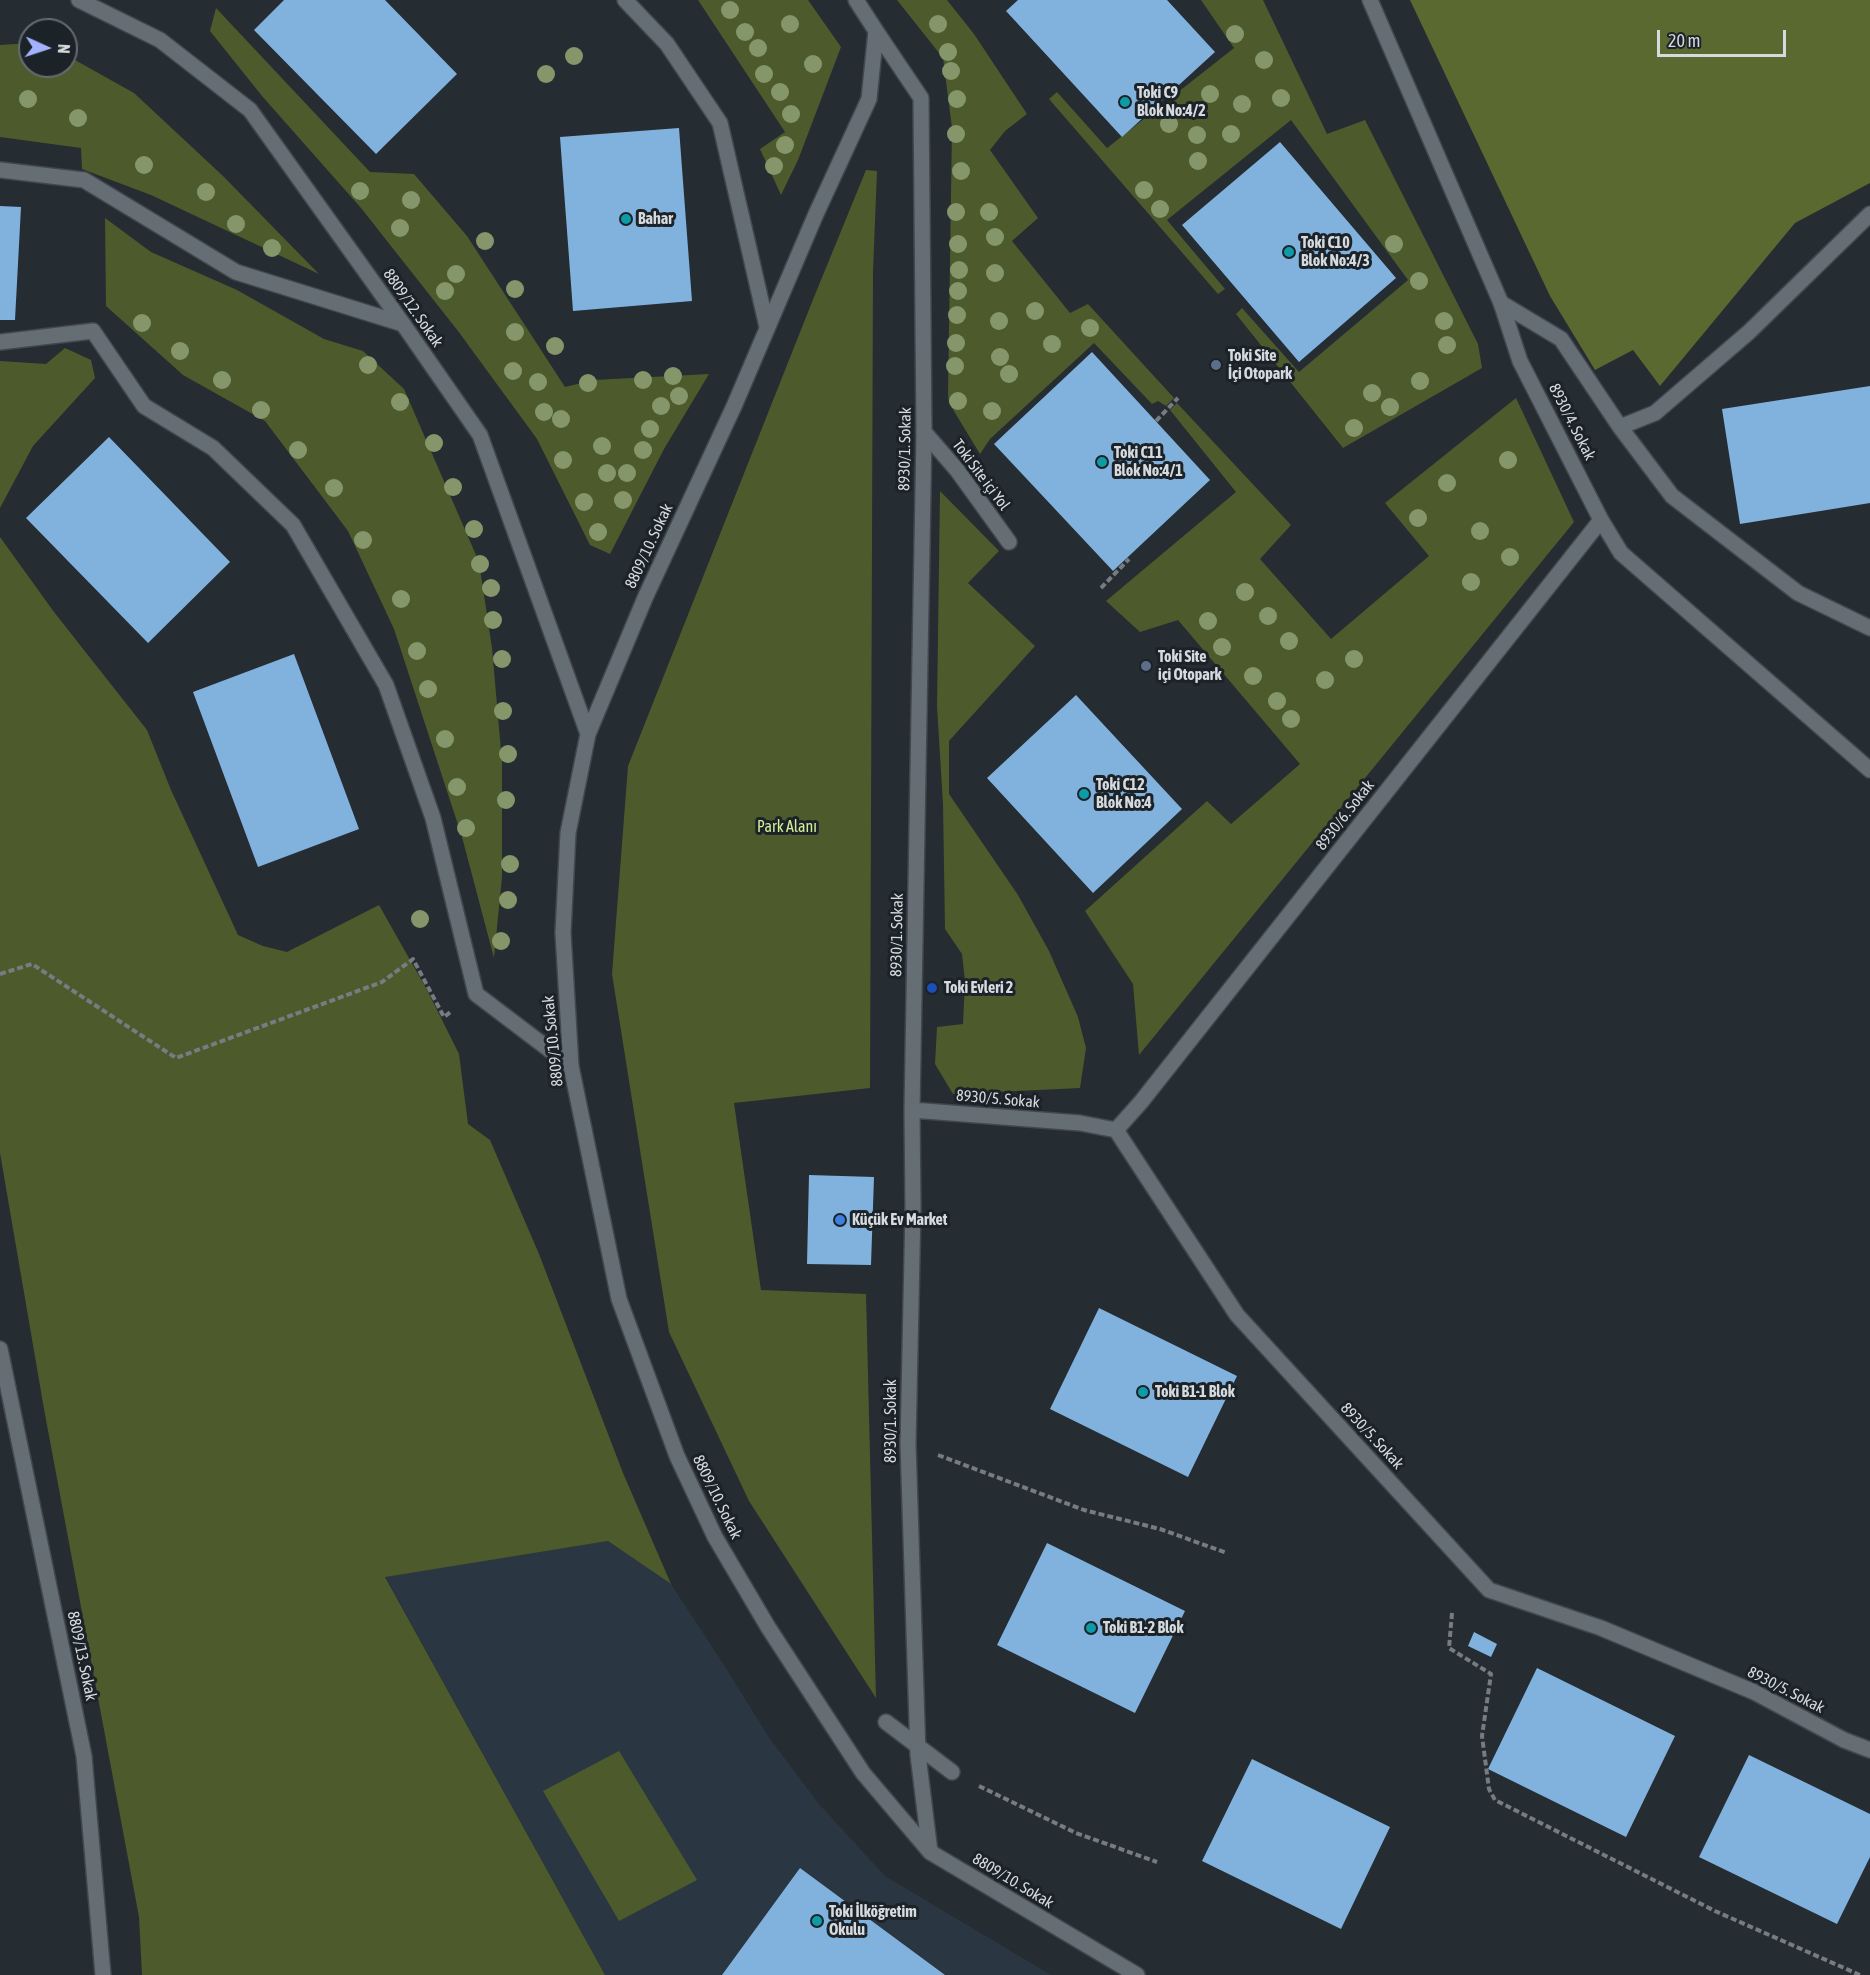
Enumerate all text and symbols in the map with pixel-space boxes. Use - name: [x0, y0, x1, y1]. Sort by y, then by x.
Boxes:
- north arrow: [18, 18, 78, 78]
- scale bar: [1660, 18, 1789, 56]
- text: 20 m: [1668, 30, 1700, 51]
- text: N: [55, 44, 73, 54]
- place label: Toki C9 Blok No:4/2: [1137, 83, 1206, 121]
- marker: Toki C9 Blok No:4/2: [1118, 95, 1132, 109]
- place label: Bahar: [638, 209, 673, 229]
- marker: Bahar: [619, 212, 633, 226]
- place label: Toki C10 Blok No:4/3: [1301, 233, 1370, 271]
- marker: Toki C10 Blok No:4/3: [1282, 245, 1296, 259]
- street label: 8809/12. Sokak: [379, 265, 447, 351]
- place label: Toki Site İçi Otopark: [1228, 346, 1292, 384]
- marker: Toki Site İçi Otopark: [1209, 358, 1223, 372]
- street label: 8930/4. Sokak: [1544, 380, 1600, 464]
- street label: 8930/1. Sokak: [895, 407, 915, 491]
- street label: Toki Site içi Yol: [948, 436, 1014, 514]
- place label: Toki C11 Blok No:4/1: [1114, 443, 1183, 481]
- marker: Toki C11 Blok No:4/1: [1095, 455, 1109, 469]
- street label: 8809/10. Sokak: [621, 501, 677, 591]
- place label: Toki Site içi Otopark: [1158, 647, 1222, 685]
- marker: Toki Site içi Otopark: [1139, 659, 1153, 673]
- place label: Toki C12 Blok No:4: [1096, 775, 1152, 813]
- street label: 8930/6. Sokak: [1312, 776, 1378, 854]
- marker: Toki C12 Blok No:4: [1077, 787, 1091, 801]
- park label: Park Alanı: [757, 817, 817, 837]
- street label: 8930/1. Sokak: [887, 893, 907, 977]
- place label: Toki Evleri 2: [944, 978, 1013, 998]
- marker: Toki Evleri 2: [925, 981, 939, 995]
- street label: 8809/10. Sokak: [539, 995, 567, 1087]
- street label: 8930/5. Sokak: [955, 1086, 1041, 1112]
- place label: Küçük Ev Market: [852, 1210, 947, 1230]
- marker: Küçük Ev Market: [833, 1213, 847, 1227]
- street label: 8930/1. Sokak: [881, 1379, 901, 1463]
- place label: Toki B1-1 Blok: [1155, 1382, 1235, 1402]
- marker: Toki B1-1 Blok: [1136, 1385, 1150, 1399]
- street label: 8930/5. Sokak: [1336, 1399, 1408, 1473]
- street label: 8809/10. Sokak: [688, 1452, 746, 1542]
- street label: 8809/13. Sokak: [63, 1609, 101, 1703]
- place label: Toki B1-2 Blok: [1103, 1618, 1184, 1638]
- marker: Toki B1-2 Blok: [1084, 1621, 1098, 1635]
- street label: 8930/5. Sokak: [1744, 1662, 1828, 1718]
- street label: 8809/10. Sokak: [969, 1849, 1057, 1913]
- place label: Toki İlköğretim Okulu: [829, 1902, 917, 1940]
- marker: Toki İlköğretim Okulu: [810, 1914, 824, 1928]

